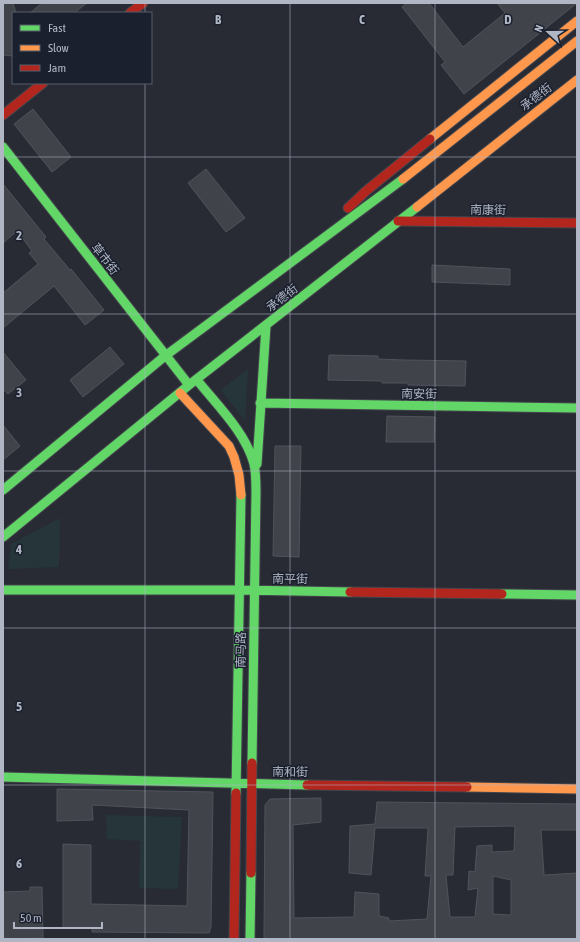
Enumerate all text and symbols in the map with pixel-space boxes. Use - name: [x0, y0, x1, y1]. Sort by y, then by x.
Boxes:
- legend: [12, 12, 152, 84]
- text: B: [215, 12, 222, 27]
- text: C: [359, 12, 365, 27]
- text: D: [504, 12, 512, 27]
- north arrow: [528, 12, 568, 52]
- text: Fast: [48, 21, 66, 35]
- text: N: [532, 23, 545, 34]
- text: Slow: [48, 41, 69, 55]
- text: Jam: [48, 61, 66, 75]
- street label: 承德街: [518, 80, 554, 114]
- street label: 南康街: [470, 203, 506, 217]
- text: 2: [16, 228, 22, 243]
- street label: 草市街: [88, 241, 122, 277]
- street label: 承德街: [264, 281, 300, 315]
- text: 3: [16, 385, 22, 400]
- street label: 南安街: [401, 387, 437, 401]
- text: 4: [15, 542, 22, 557]
- street label: 南平街: [272, 572, 308, 586]
- street label: 南马路: [234, 632, 248, 668]
- text: 5: [16, 699, 22, 714]
- street label: 南和街: [272, 765, 308, 779]
- text: 6: [16, 856, 22, 871]
- scale bar: [14, 904, 102, 930]
- text: 50 m: [20, 911, 42, 925]

